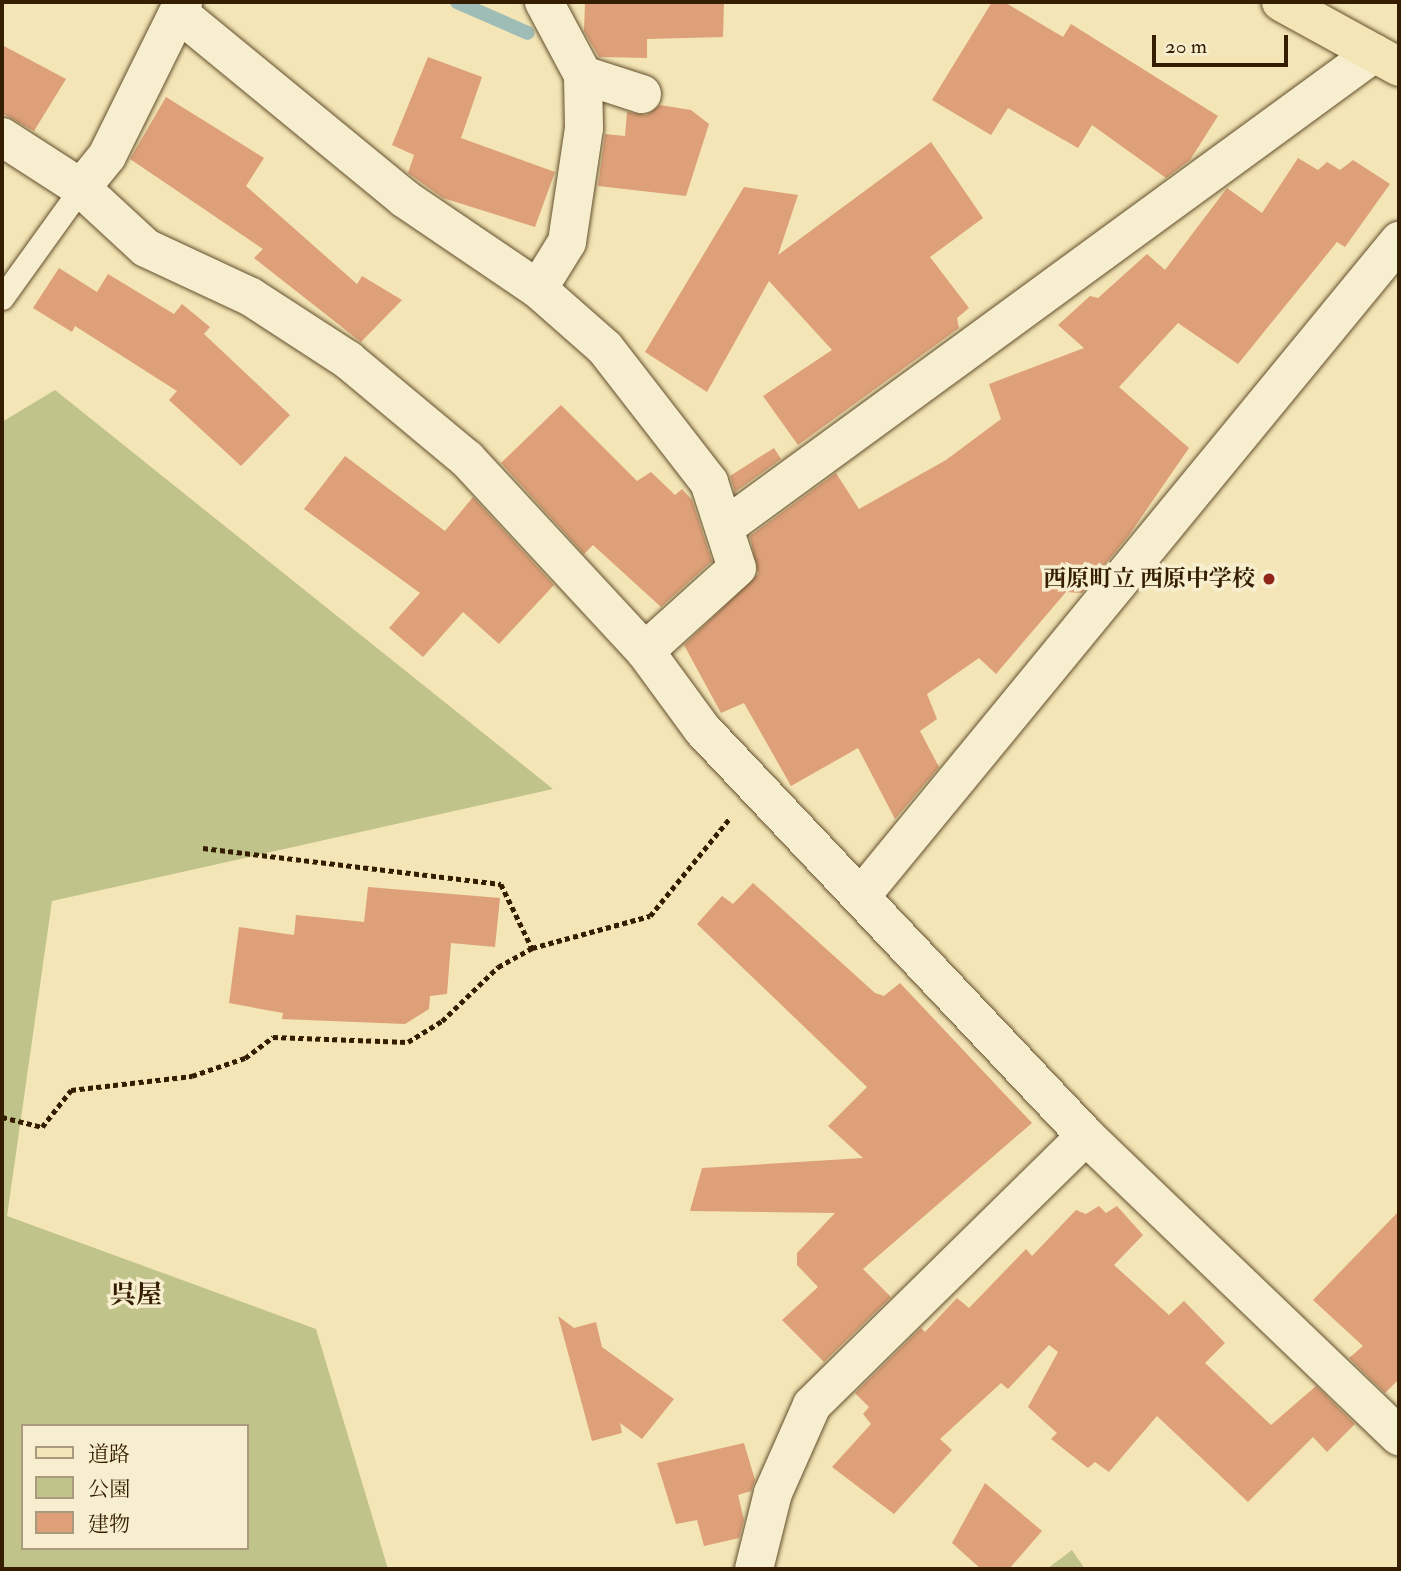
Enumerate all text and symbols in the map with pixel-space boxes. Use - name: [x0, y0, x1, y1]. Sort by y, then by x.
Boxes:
- scale bar: [1156, 21, 1292, 65]
- text: 20 m: [1165, 33, 1207, 60]
- place label: 西原町立 西原中学校: [1043, 565, 1255, 593]
- marker: 西原町立 西原中学校: [1261, 571, 1277, 587]
- district label: 呉屋: [110, 1280, 162, 1312]
- legend: [21, 1424, 248, 1550]
- text: 道路: [88, 1441, 130, 1468]
- text: 公園: [88, 1476, 130, 1503]
- text: 建物: [88, 1511, 130, 1538]

